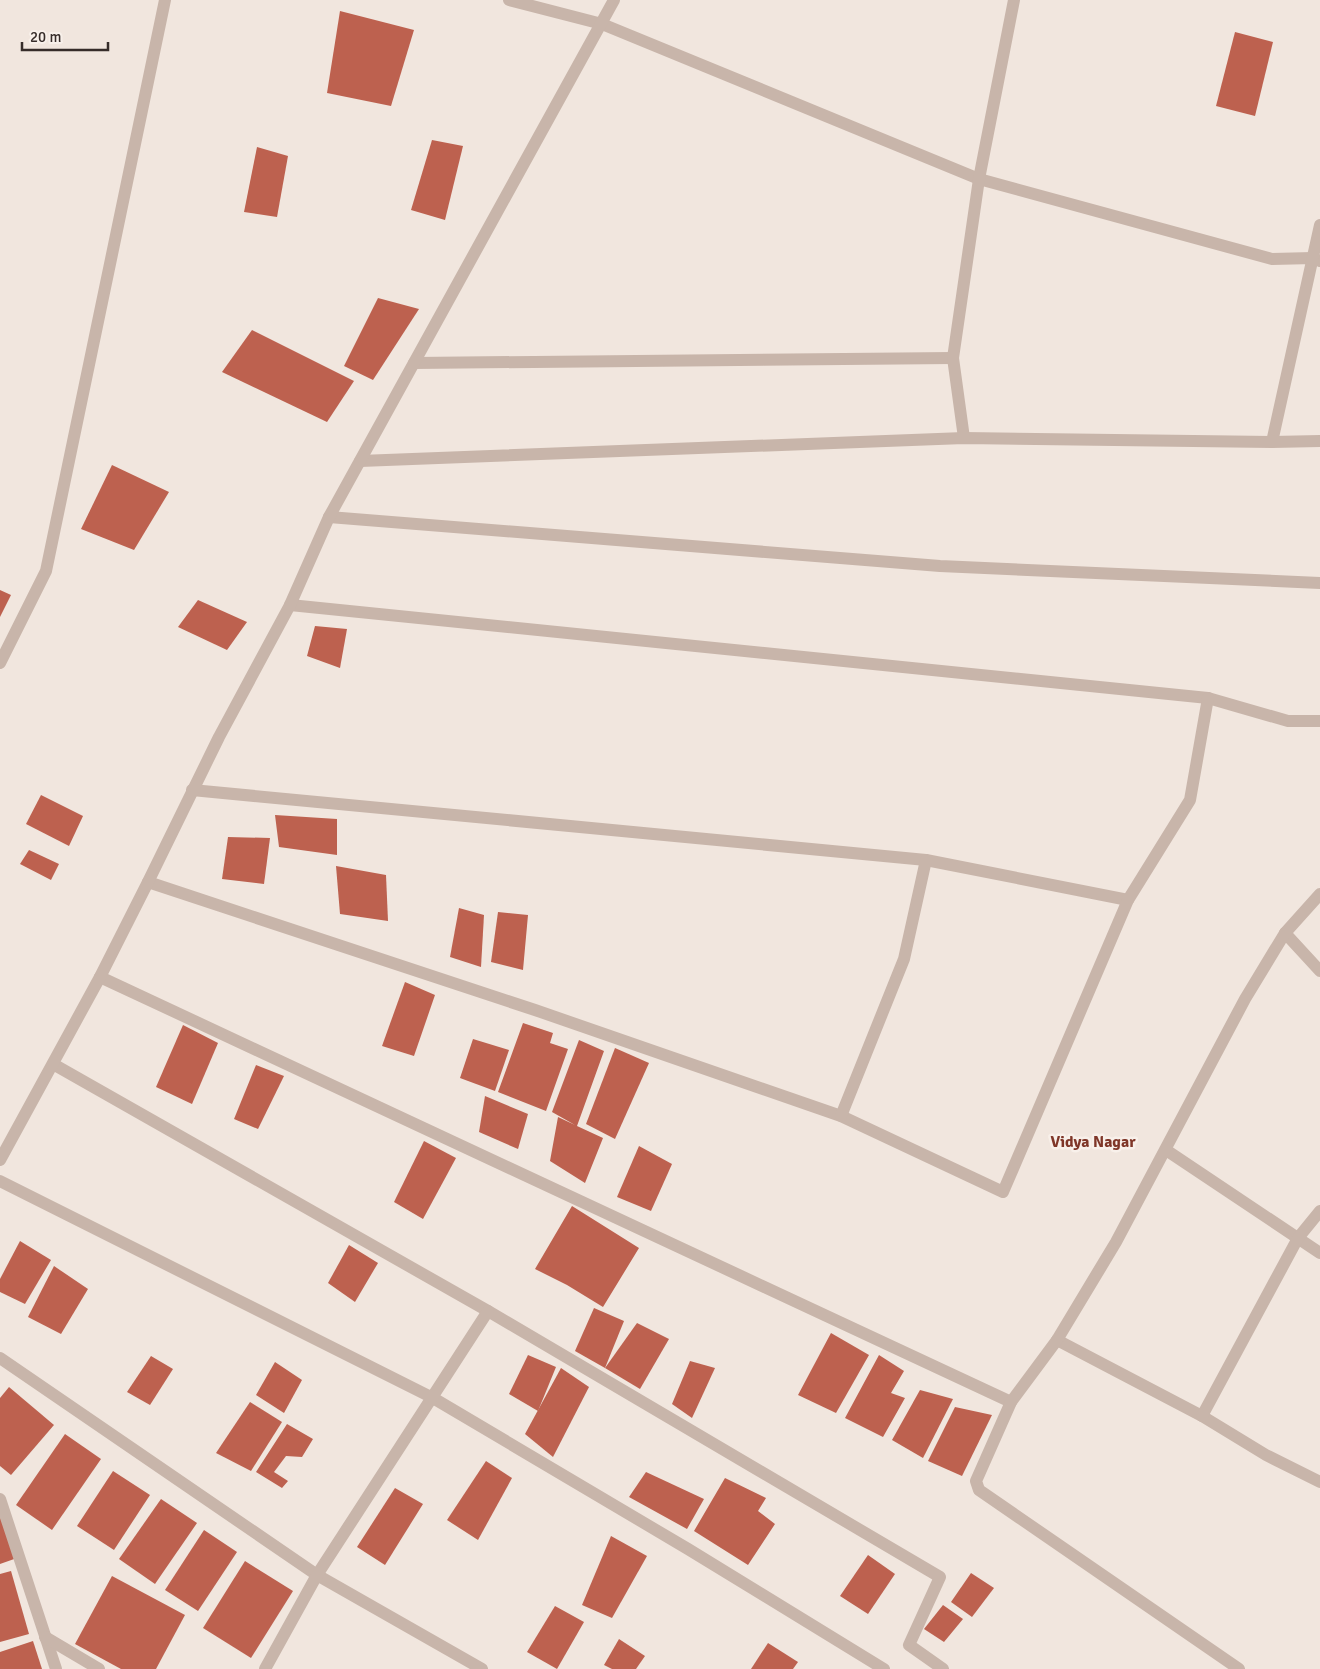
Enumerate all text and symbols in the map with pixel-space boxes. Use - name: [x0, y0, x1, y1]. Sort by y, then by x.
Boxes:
- scale bar: [22, 20, 109, 52]
- text: 20 m: [30, 28, 61, 46]
- district label: Vidya Nagar: [1051, 1132, 1136, 1152]

